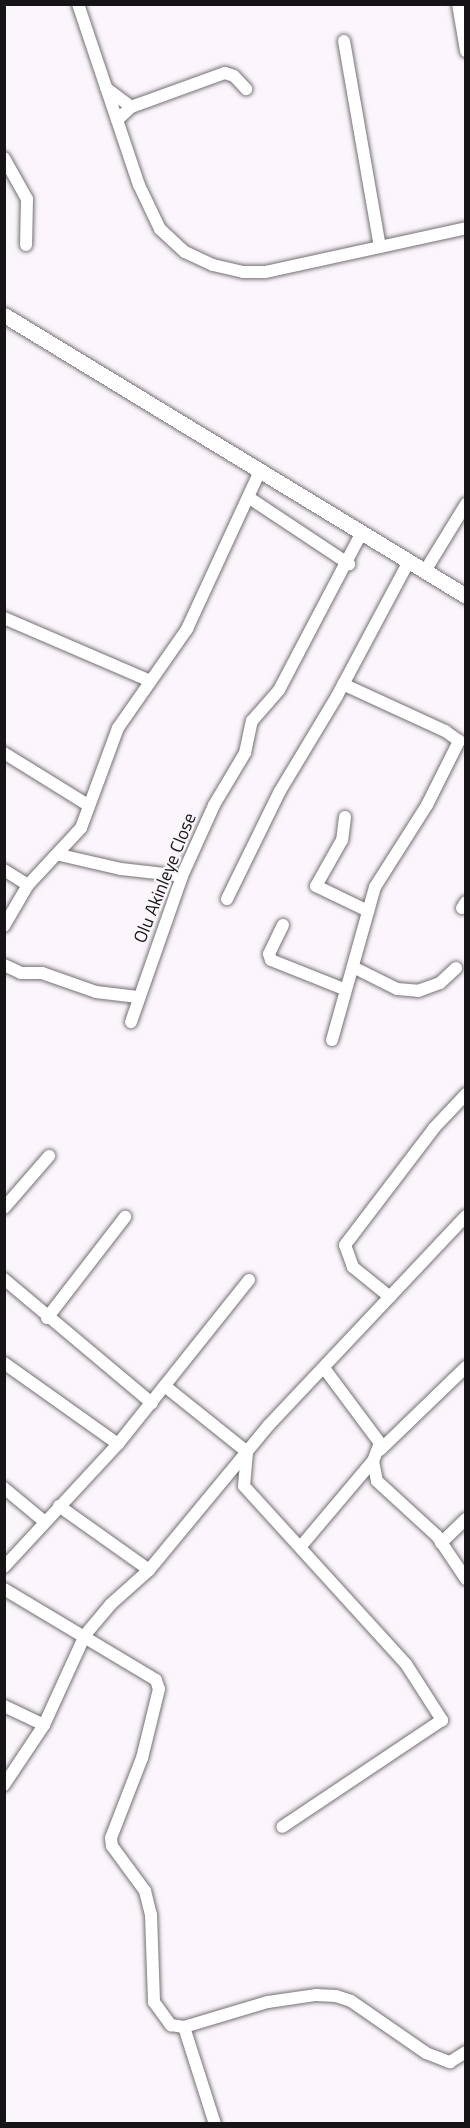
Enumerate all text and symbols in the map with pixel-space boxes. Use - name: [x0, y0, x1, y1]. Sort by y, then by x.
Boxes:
- street label: Olu Akinleye Close: [129, 810, 201, 946]

